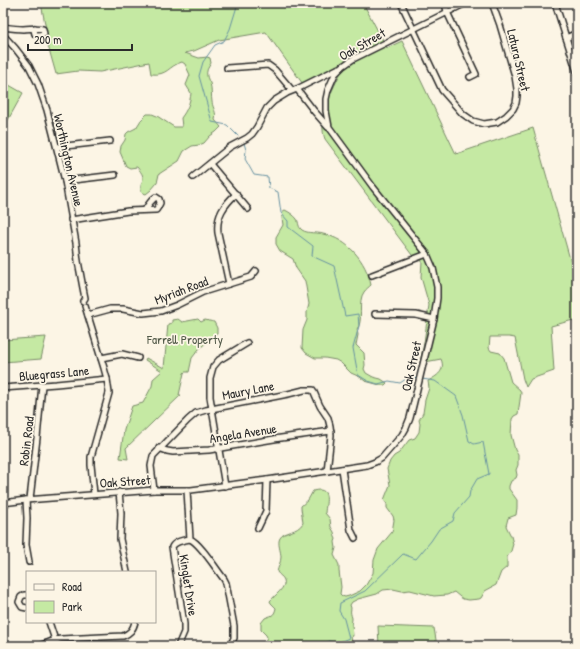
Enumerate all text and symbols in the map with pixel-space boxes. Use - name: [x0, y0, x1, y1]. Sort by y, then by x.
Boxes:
- street label: Oak Street: [335, 23, 389, 65]
- scale bar: [28, 26, 132, 52]
- street label: Latura Street: [503, 27, 535, 93]
- text: 200 m: [34, 31, 61, 48]
- street label: Worthington Avenue: [50, 112, 88, 208]
- street label: Myriah Road: [152, 272, 210, 308]
- park label: Farrell Property: [146, 330, 223, 348]
- street label: Oak Street: [396, 339, 426, 393]
- street label: Bluegrass Lane: [18, 361, 90, 385]
- street label: Maury Lane: [221, 376, 275, 404]
- street label: Robin Road: [14, 415, 38, 467]
- street label: Angela Avenue: [208, 419, 278, 447]
- street label: Oak Street: [99, 470, 152, 492]
- street label: Kinglet Drive: [175, 553, 203, 617]
- legend: [26, 571, 156, 623]
- text: Road: [62, 578, 82, 595]
- text: Park: [62, 598, 82, 615]

